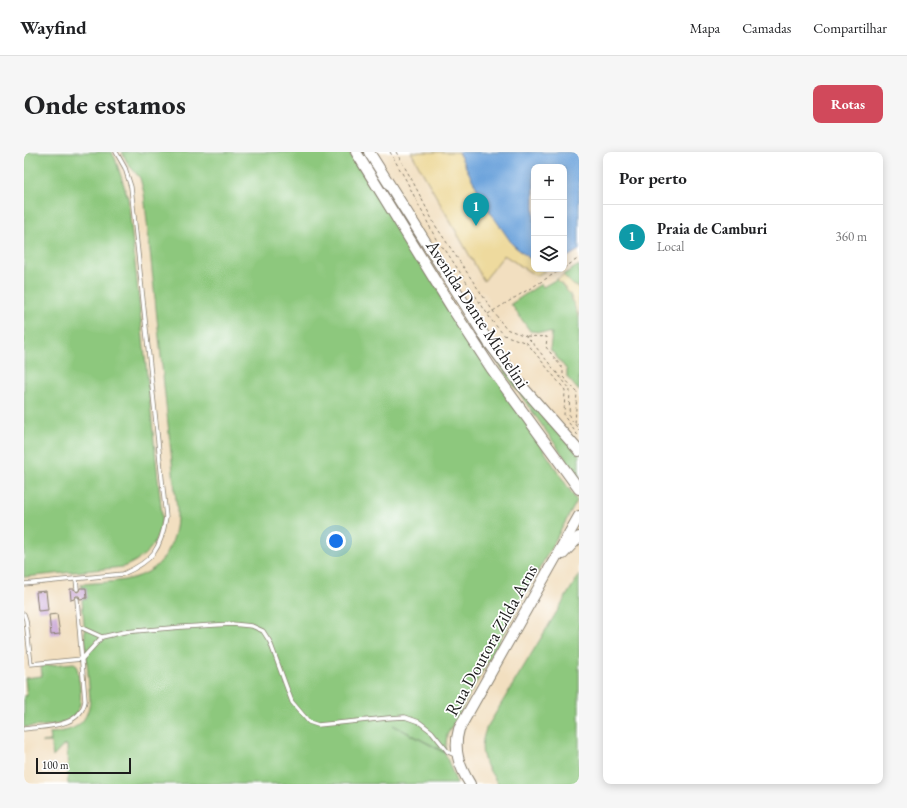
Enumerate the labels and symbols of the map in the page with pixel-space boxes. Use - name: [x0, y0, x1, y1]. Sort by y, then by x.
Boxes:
- pin: 1: [463, 193, 489, 226]
- street label: Avenida Dante Michelini: [421, 234, 535, 393]
- your location: [326, 531, 346, 551]
- street label: Rua Doutora Zilda Arns: [440, 560, 542, 720]
- scale bar: [36, 756, 131, 775]

